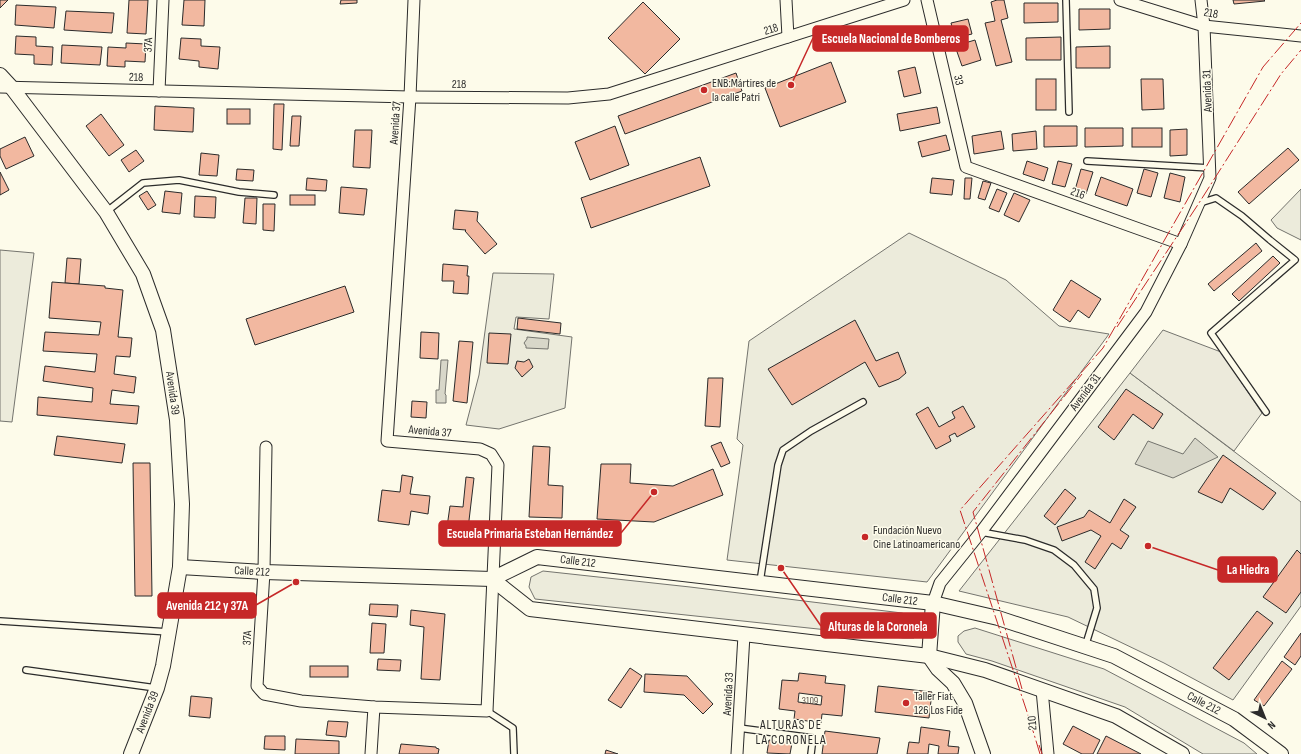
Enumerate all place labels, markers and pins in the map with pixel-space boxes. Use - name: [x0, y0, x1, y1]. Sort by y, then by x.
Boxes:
- callout: Escuela Nacional de Bomberos: [813, 26, 968, 51]
- place label: ENB:Mártires de la calle Patri: [712, 76, 776, 105]
- marker: ENB:Mártires de la calle Patri: [699, 85, 709, 95]
- callout: Escuela Primaria Esteban Hernández: [439, 521, 621, 546]
- place label: Fundación Nuevo Cine Latinoamericano: [873, 523, 960, 552]
- marker: Fundación Nuevo Cine Latinoamericano: [860, 532, 870, 542]
- callout: La Hiedra: [1218, 557, 1277, 582]
- callout: Avenida 212 y 37A: [158, 593, 256, 618]
- callout: Alturas de la Coronela: [821, 613, 936, 638]
- place label: Taller Fiat 126 Los Fide: [914, 689, 963, 718]
- marker: Taller Fiat 126 Los Fide: [901, 698, 911, 708]

